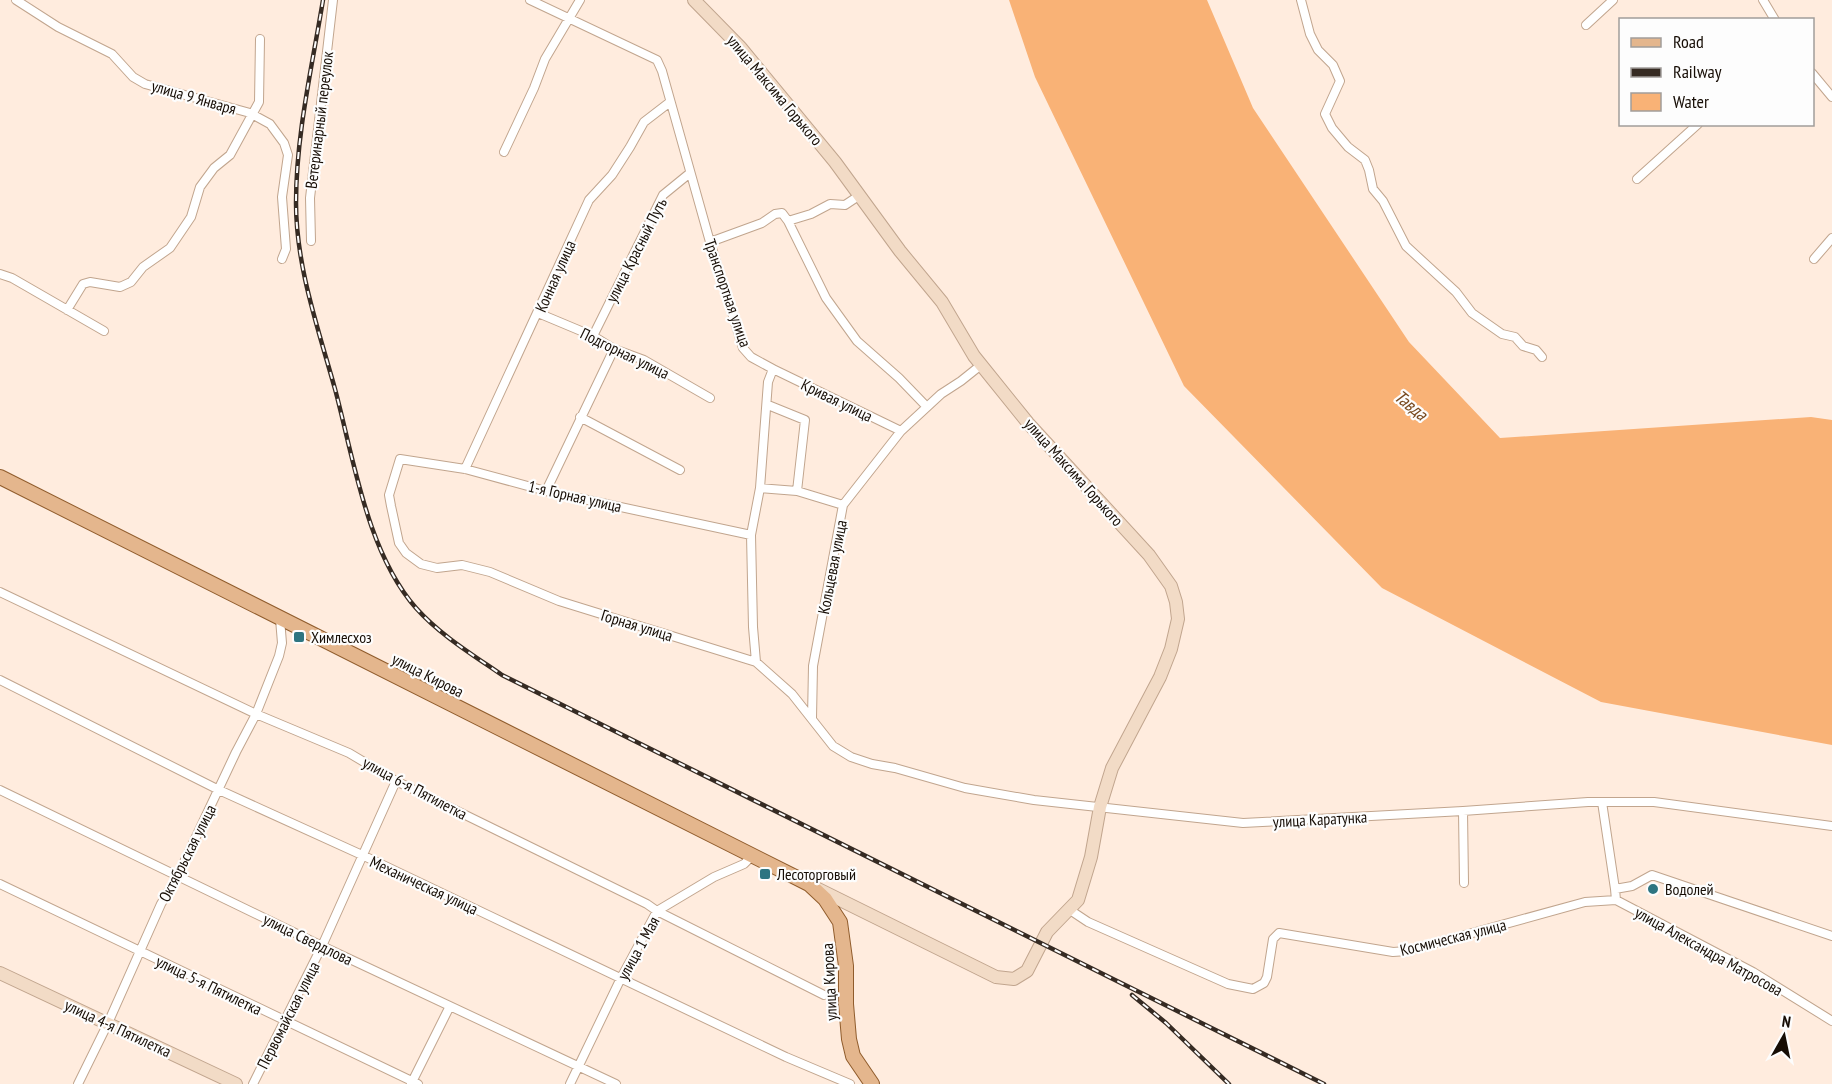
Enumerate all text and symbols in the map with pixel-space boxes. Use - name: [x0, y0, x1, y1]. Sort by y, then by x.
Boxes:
- legend: [1619, 18, 1814, 126]
- text: Road: [1673, 30, 1704, 53]
- street label: улица Максима Горького: [723, 31, 827, 149]
- street label: Ветеринарный переулок: [301, 49, 337, 190]
- text: Railway: [1673, 60, 1722, 83]
- street label: улица 9 Января: [149, 75, 239, 119]
- text: Water: [1673, 90, 1709, 113]
- street label: улица Красный Путь: [601, 194, 671, 306]
- street label: Транспортная улица: [700, 236, 756, 350]
- street label: Конная улица: [530, 237, 580, 315]
- street label: Подгорная улица: [577, 323, 673, 383]
- street label: Кривая улица: [798, 374, 876, 426]
- water label: Тавда: [1390, 385, 1433, 426]
- street label: улица Максима Горького: [1020, 414, 1128, 530]
- street label: 1-я Горная улица: [526, 476, 624, 516]
- street label: Кольцевая улица: [813, 518, 851, 616]
- street label: Горная улица: [599, 605, 675, 645]
- place label: Химлесхоз: [311, 627, 372, 647]
- marker: Химлесхоз: [292, 630, 306, 644]
- street label: улица Кирова: [389, 648, 467, 702]
- street label: улица 6-я Пятилетка: [359, 752, 471, 824]
- street label: Октябрьская улица: [154, 801, 220, 905]
- street label: улица Каратунка: [1272, 807, 1368, 831]
- street label: Механическая улица: [367, 851, 481, 919]
- place label: Лесоторговый: [776, 864, 856, 884]
- marker: Лесоторговый: [758, 867, 772, 881]
- place label: Водолей: [1665, 879, 1714, 899]
- marker: Водолей: [1646, 882, 1660, 896]
- street label: улица Александра Матросова: [1632, 902, 1786, 1000]
- street label: улица Свердлова: [260, 909, 356, 969]
- street label: улица 1 Мая: [612, 913, 664, 983]
- street label: Космическая улица: [1398, 914, 1508, 960]
- street label: улица Кирова: [817, 943, 841, 1021]
- street label: улица 5-я Пятилетка: [153, 951, 265, 1019]
- street label: Первомайская улица: [252, 958, 324, 1072]
- street label: улица 4-я Пятилетка: [62, 995, 174, 1061]
- north arrow: [1754, 1006, 1814, 1066]
- text: N: [1781, 1011, 1792, 1032]

